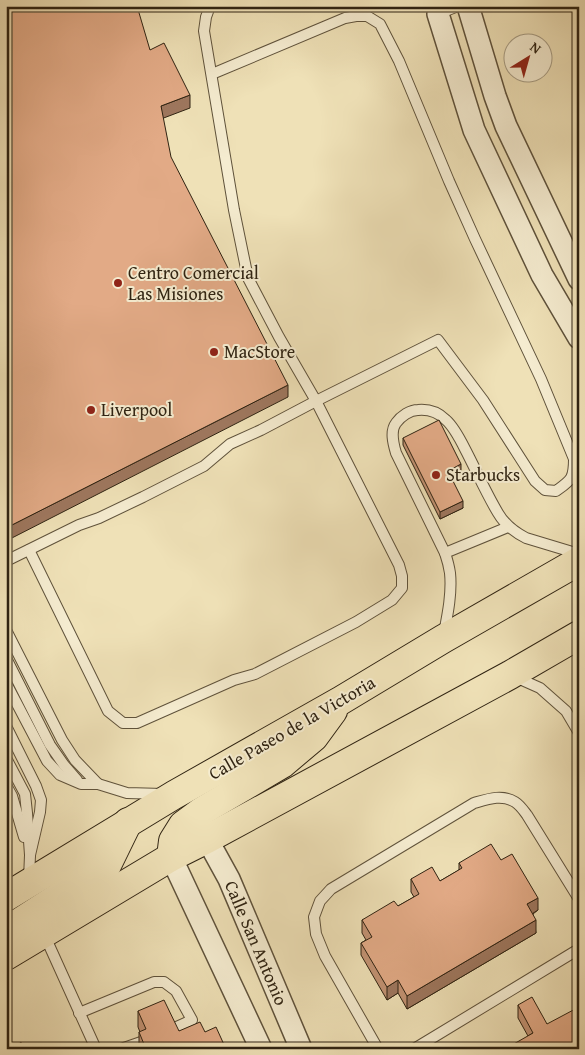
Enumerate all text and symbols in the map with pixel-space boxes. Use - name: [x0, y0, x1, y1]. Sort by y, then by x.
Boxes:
- north arrow: [502, 32, 552, 82]
- text: N: [526, 37, 546, 59]
- place label: Centro Comercial Las Misiones: [128, 259, 259, 307]
- marker: Centro Comercial Las Misiones: [112, 277, 124, 289]
- place label: MacStore: [224, 338, 295, 365]
- marker: MacStore: [208, 346, 220, 358]
- place label: Liverpool: [101, 396, 172, 423]
- marker: Liverpool: [85, 404, 97, 416]
- place label: Starbucks: [446, 461, 520, 488]
- marker: Starbucks: [430, 469, 442, 481]
- street label: Calle Paseo de la Victoria: [203, 668, 381, 786]
- street label: Calle San Antonio: [218, 876, 295, 1009]

